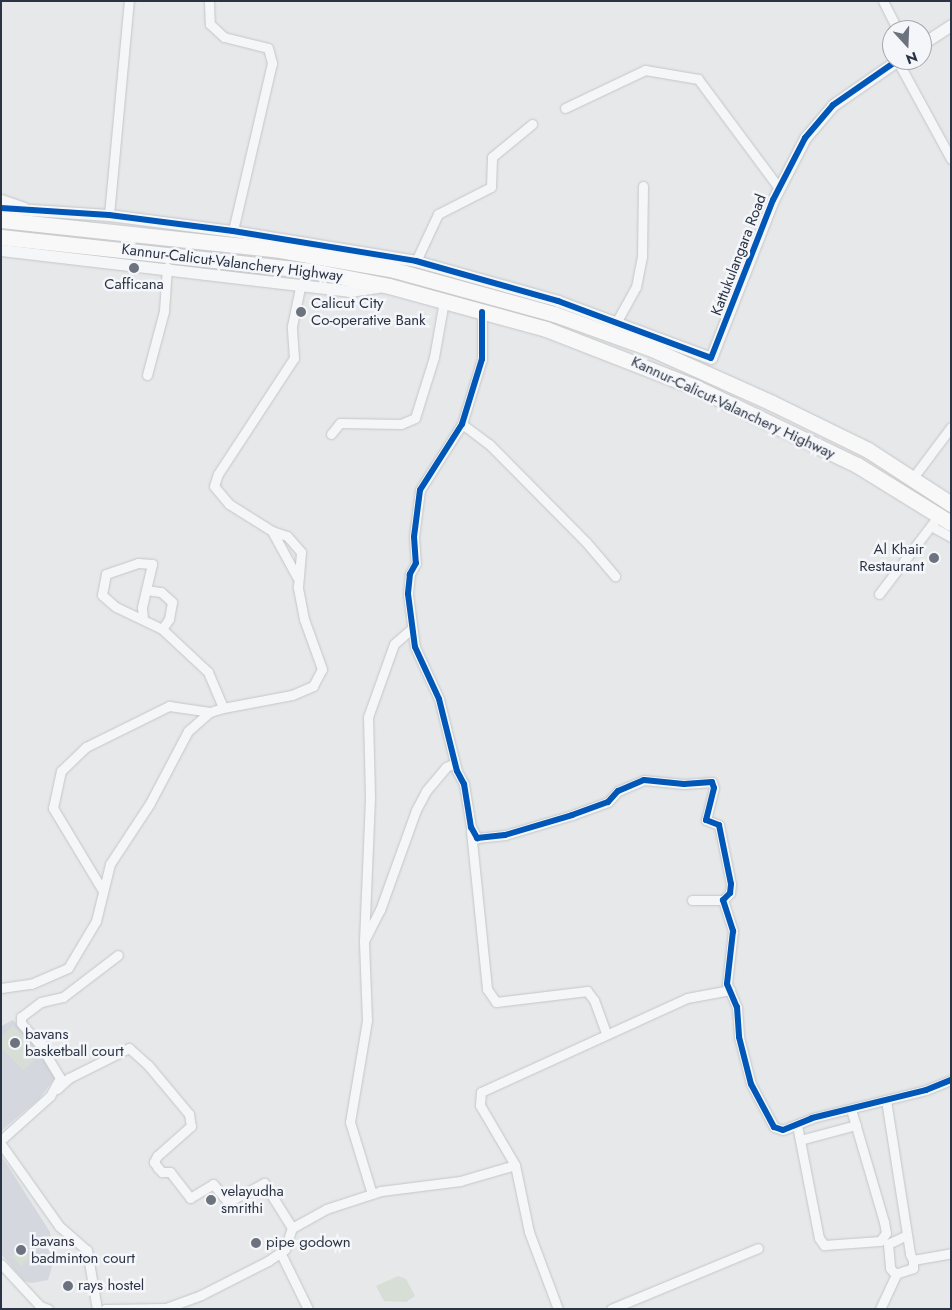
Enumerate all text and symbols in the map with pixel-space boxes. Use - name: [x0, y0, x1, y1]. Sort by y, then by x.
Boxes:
- north arrow: [882, 20, 932, 70]
- text: N: [903, 47, 920, 69]
- street label: Kattukulangara Road: [708, 192, 770, 318]
- street label: Kannur-Calicut-Valanchery Highway: [120, 240, 344, 286]
- marker: Cafficana: [128, 262, 140, 274]
- place label: Cafficana: [104, 276, 164, 294]
- place label: Calicut City Co-operative Bank: [311, 294, 426, 329]
- marker: Calicut City Co-operative Bank: [295, 306, 307, 318]
- street label: Kannur-Calicut-Valanchery Highway: [628, 353, 838, 463]
- place label: Al Khair Restaurant: [859, 540, 924, 575]
- marker: Al Khair Restaurant: [928, 552, 940, 564]
- place label: bavans basketball court: [25, 1025, 124, 1060]
- marker: bavans basketball court: [9, 1037, 21, 1049]
- place label: velayudha smrithi: [221, 1182, 284, 1217]
- marker: velayudha smrithi: [205, 1194, 217, 1206]
- place label: bavans badminton court: [31, 1232, 135, 1267]
- place label: pipe godown: [266, 1234, 351, 1252]
- marker: pipe godown: [250, 1237, 262, 1249]
- marker: bavans badminton court: [15, 1244, 27, 1256]
- place label: rays hostel: [78, 1277, 144, 1295]
- marker: rays hostel: [62, 1280, 74, 1292]

